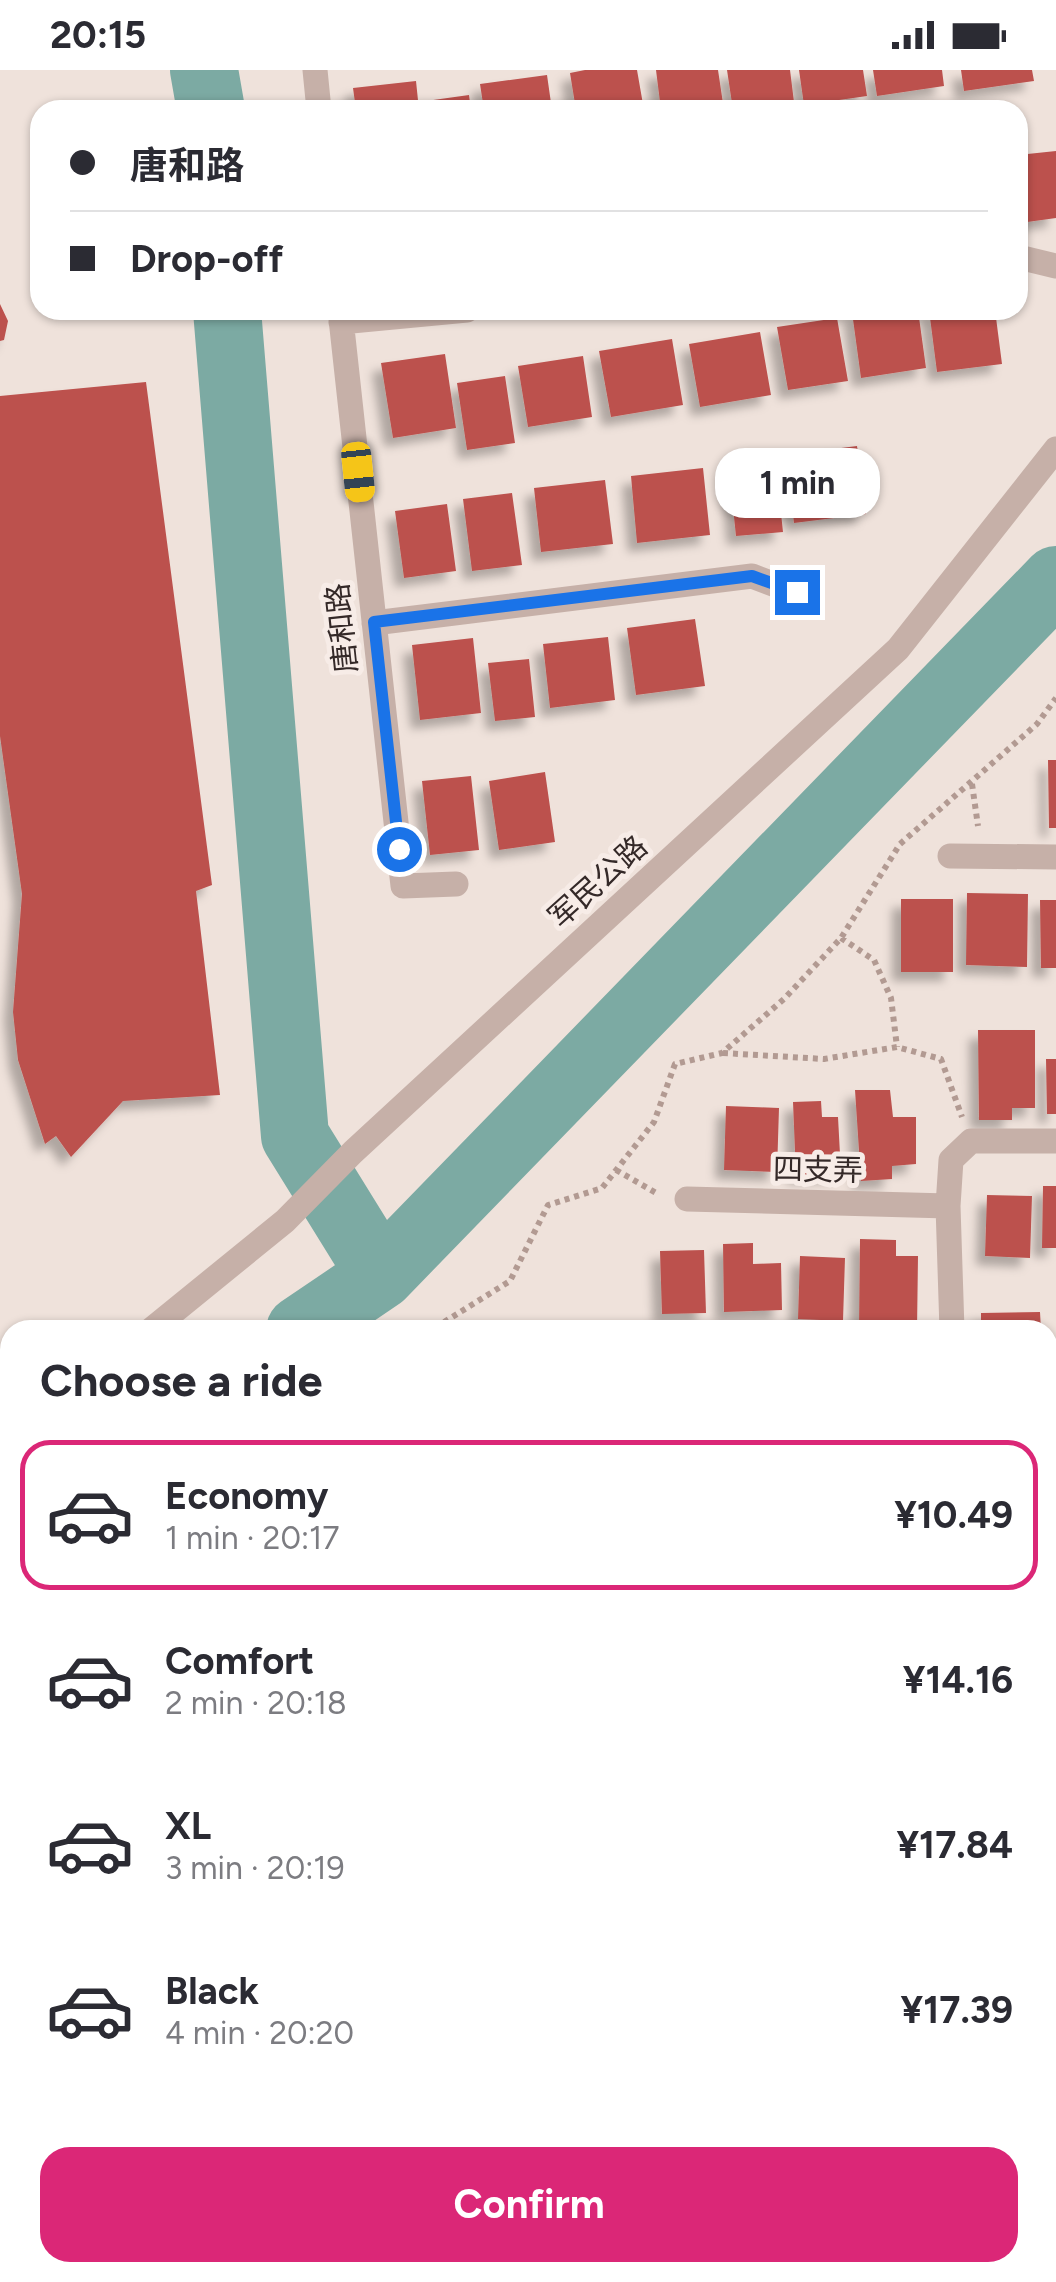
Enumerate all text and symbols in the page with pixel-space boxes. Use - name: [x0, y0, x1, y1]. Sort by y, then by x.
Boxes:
- text: 20:15: [50, 12, 146, 58]
- text: 唐和路: [130, 143, 244, 189]
- text: Drop-off: [130, 236, 283, 282]
- car: [340, 441, 376, 503]
- callout: 1 min: [714, 447, 880, 517]
- text: 1 min: [760, 464, 835, 502]
- route end: [775, 570, 820, 615]
- street label: 唐和路: [318, 581, 365, 675]
- route start: [377, 827, 422, 872]
- street label: 军民公路: [541, 828, 655, 936]
- street label: 四支弄: [773, 1150, 863, 1189]
- text: Choose a ride: [40, 1353, 322, 1407]
- icon: car: [45, 1470, 135, 1560]
- text: Economy: [165, 1473, 328, 1519]
- text: ¥10.49: [894, 1492, 1013, 1538]
- text: 1 min · 20:17: [165, 1519, 339, 1557]
- icon: car: [45, 1635, 135, 1725]
- text: Comfort: [165, 1638, 314, 1684]
- text: ¥14.16: [903, 1657, 1013, 1703]
- text: 2 min · 20:18: [165, 1684, 347, 1722]
- icon: car: [45, 1800, 135, 1890]
- text: XL: [165, 1803, 211, 1849]
- text: ¥17.84: [896, 1822, 1013, 1868]
- text: 3 min · 20:19: [165, 1849, 345, 1887]
- icon: car: [45, 1965, 135, 2055]
- text: Black: [165, 1968, 259, 2014]
- text: ¥17.39: [901, 1987, 1013, 2033]
- text: 4 min · 20:20: [165, 2014, 354, 2052]
- button: Confirm: [40, 2147, 1018, 2262]

